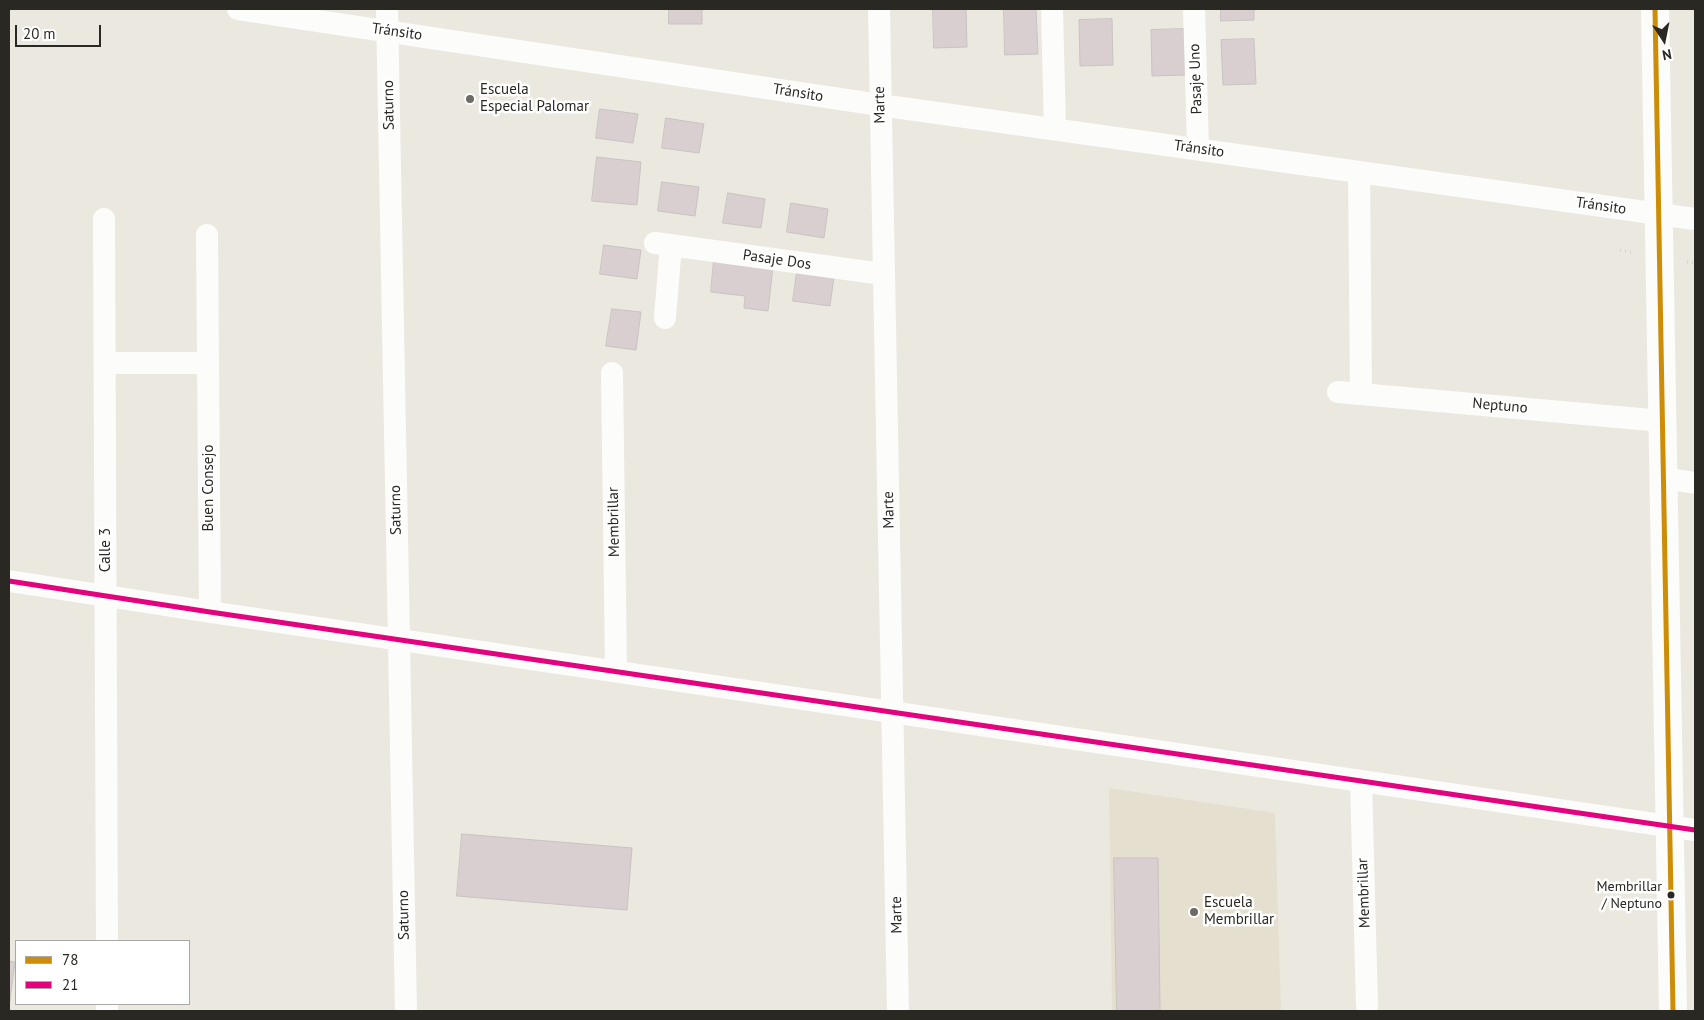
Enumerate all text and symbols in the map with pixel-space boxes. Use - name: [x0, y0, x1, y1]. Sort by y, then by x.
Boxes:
- scale bar: [18, 15, 104, 47]
- north arrow: [1639, 15, 1689, 65]
- street label: Tránsito: [371, 20, 423, 44]
- text: 20 m: [23, 24, 56, 43]
- street label: Pasaje Uno: [1186, 43, 1206, 115]
- text: N: [1661, 45, 1673, 64]
- street label: Saturno: [380, 80, 398, 130]
- street label: Tránsito: [772, 80, 824, 106]
- place label: Escuela Especial Palomar: [480, 81, 589, 116]
- street label: Marte: [871, 86, 889, 124]
- marker: Escuela Especial Palomar: [464, 93, 476, 105]
- street label: Tránsito: [1173, 137, 1225, 161]
- street label: Tránsito: [1575, 194, 1627, 218]
- street label: Pasaje Dos: [742, 246, 812, 274]
- street label: Neptuno: [1472, 395, 1528, 417]
- street label: Buen Consejo: [200, 445, 218, 531]
- street label: Saturno: [387, 485, 405, 535]
- street label: Membrillar: [604, 487, 624, 557]
- street label: Marte: [880, 491, 898, 529]
- street label: Calle 3: [97, 528, 115, 572]
- street label: Membrillar: [1354, 858, 1374, 928]
- place label: Membrillar / Neptuno: [1596, 879, 1662, 912]
- street label: Saturno: [395, 890, 413, 940]
- marker: Membrillar / Neptuno: [1666, 890, 1676, 900]
- place label: Escuela Membrillar: [1204, 894, 1274, 929]
- street label: Marte: [888, 896, 906, 934]
- marker: Escuela Membrillar: [1188, 906, 1200, 918]
- legend: [15, 940, 190, 1005]
- text: 78: [62, 950, 78, 969]
- text: 21: [62, 975, 78, 994]

